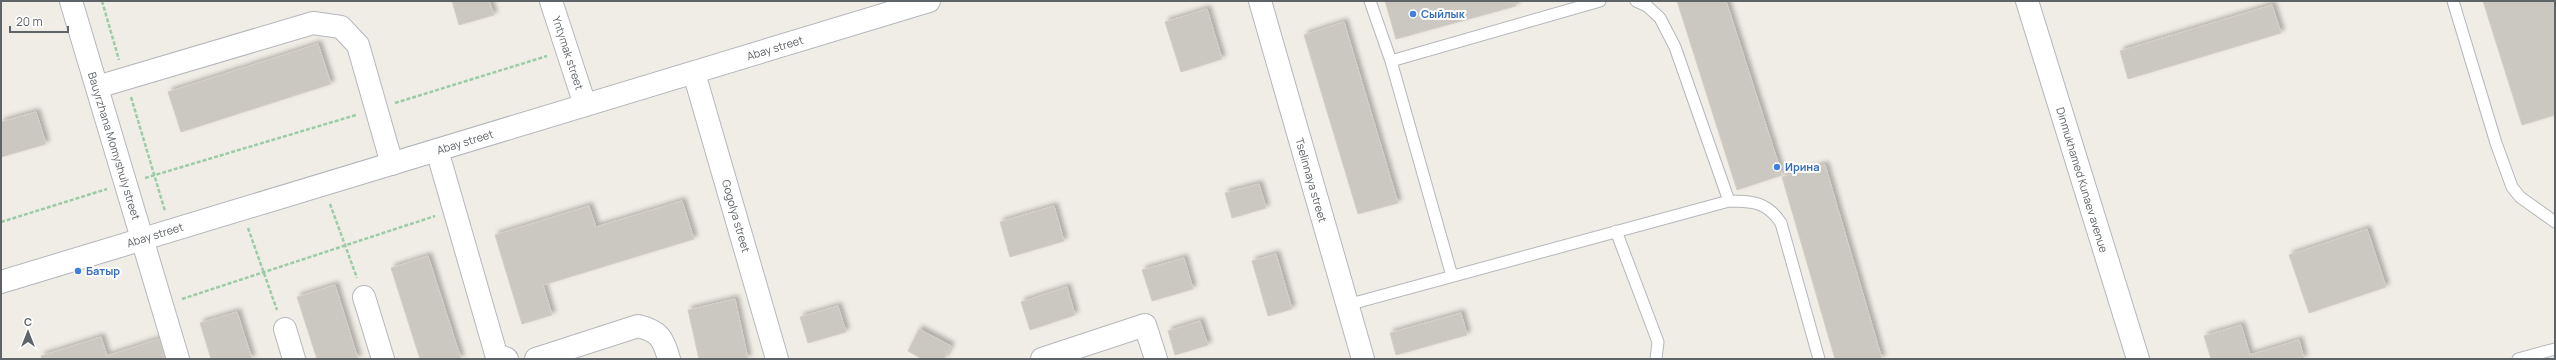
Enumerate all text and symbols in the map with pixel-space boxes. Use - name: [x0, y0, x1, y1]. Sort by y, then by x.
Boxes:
- place label: Сыйлык: [1421, 6, 1466, 21]
- scale bar: [10, 8, 68, 34]
- marker: Сыйлык: [1408, 9, 1418, 19]
- text: 20 m: [16, 13, 43, 30]
- street label: Yntymak street: [550, 14, 587, 92]
- street label: Abay street: [745, 32, 805, 63]
- street label: Bauyrzhana Momyshuly street: [85, 70, 144, 222]
- street label: Dinmukhamed Kunaev avenue: [2053, 105, 2112, 255]
- street label: Abay street: [435, 126, 495, 157]
- street label: Tselinnaya street: [1292, 136, 1331, 224]
- place label: Ирина: [1785, 159, 1820, 174]
- marker: Ирина: [1772, 162, 1782, 172]
- street label: Gogolya street: [719, 178, 754, 254]
- street label: Abay street: [125, 219, 185, 250]
- place label: Батыр: [86, 263, 120, 278]
- marker: Батыр: [73, 266, 83, 276]
- north arrow: [8, 312, 48, 352]
- text: С: [24, 314, 32, 329]

